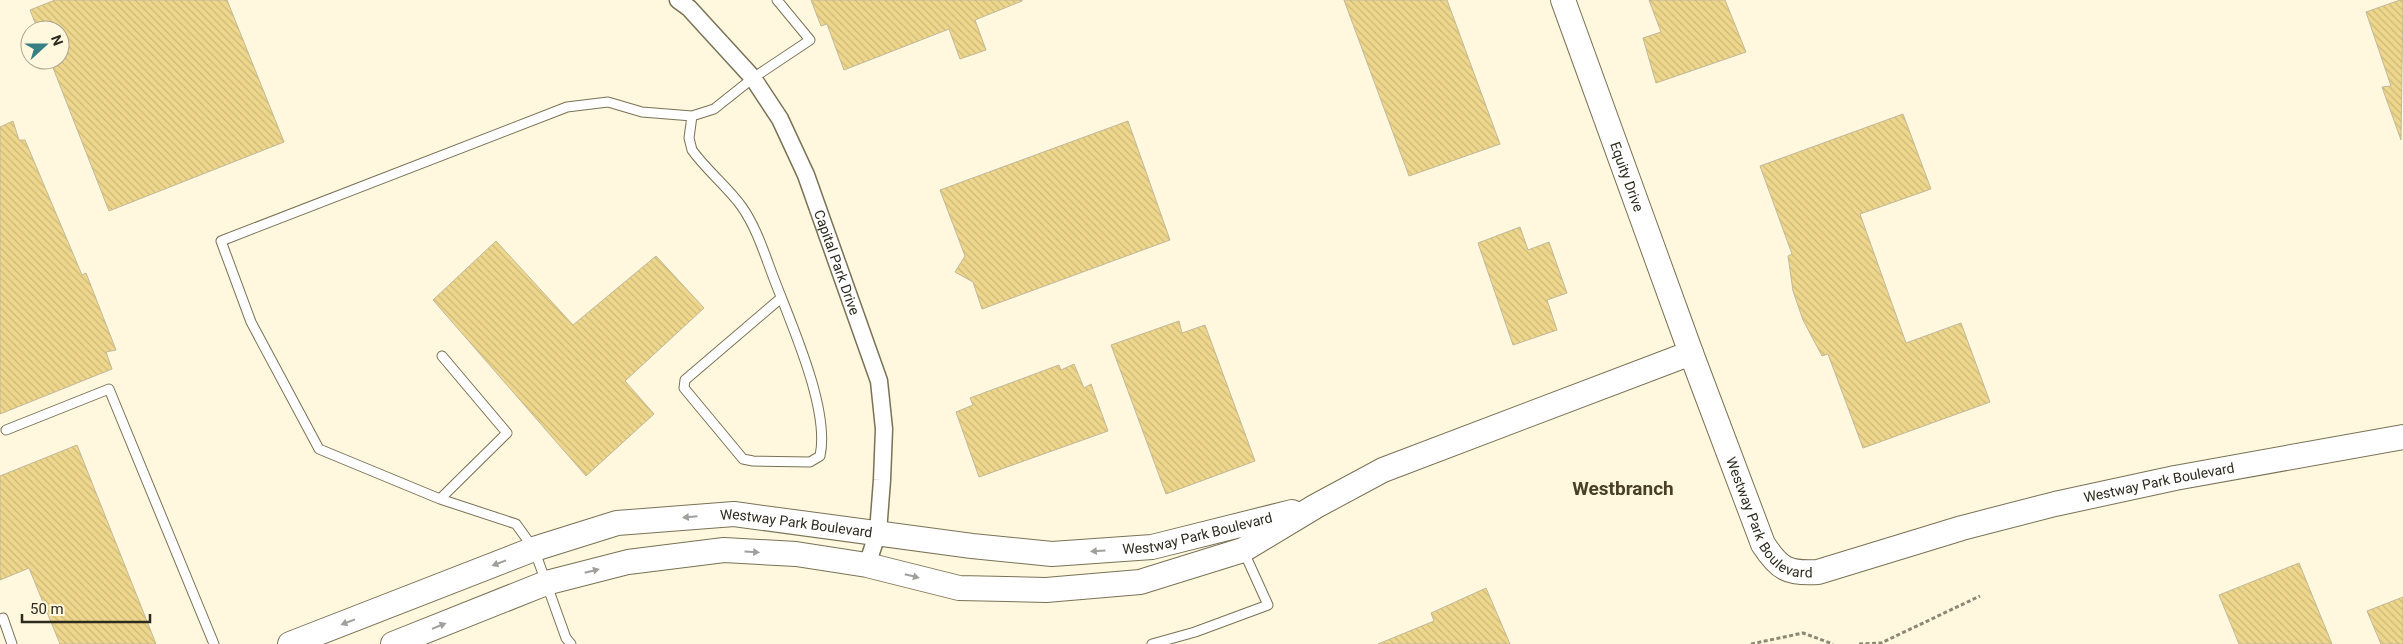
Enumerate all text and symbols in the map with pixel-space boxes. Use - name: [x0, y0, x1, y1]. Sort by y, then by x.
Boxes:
- north arrow: [20, 20, 70, 70]
- text: N: [48, 33, 66, 48]
- street label: Equity Drive: [1607, 140, 1647, 214]
- street label: Capital Park Drive: [811, 208, 863, 317]
- street label: Westway Park Boulevard: [1723, 455, 1813, 580]
- street label: Westway Park Boulevard: [2082, 459, 2236, 506]
- district label: Westbranch: [1572, 477, 1674, 500]
- street label: Westway Park Boulevard: [720, 506, 873, 541]
- street label: Westway Park Boulevard: [1122, 509, 1274, 557]
- one-way arrow: [682, 514, 698, 522]
- one-way arrow: [1089, 547, 1105, 555]
- one-way arrow: [744, 548, 760, 556]
- one-way arrow: [492, 560, 507, 567]
- one-way arrow: [584, 567, 599, 575]
- one-way arrow: [905, 572, 920, 580]
- scale bar: [22, 592, 150, 624]
- text: 50 m: [30, 600, 64, 618]
- one-way arrow: [341, 618, 355, 626]
- one-way arrow: [432, 622, 447, 630]

